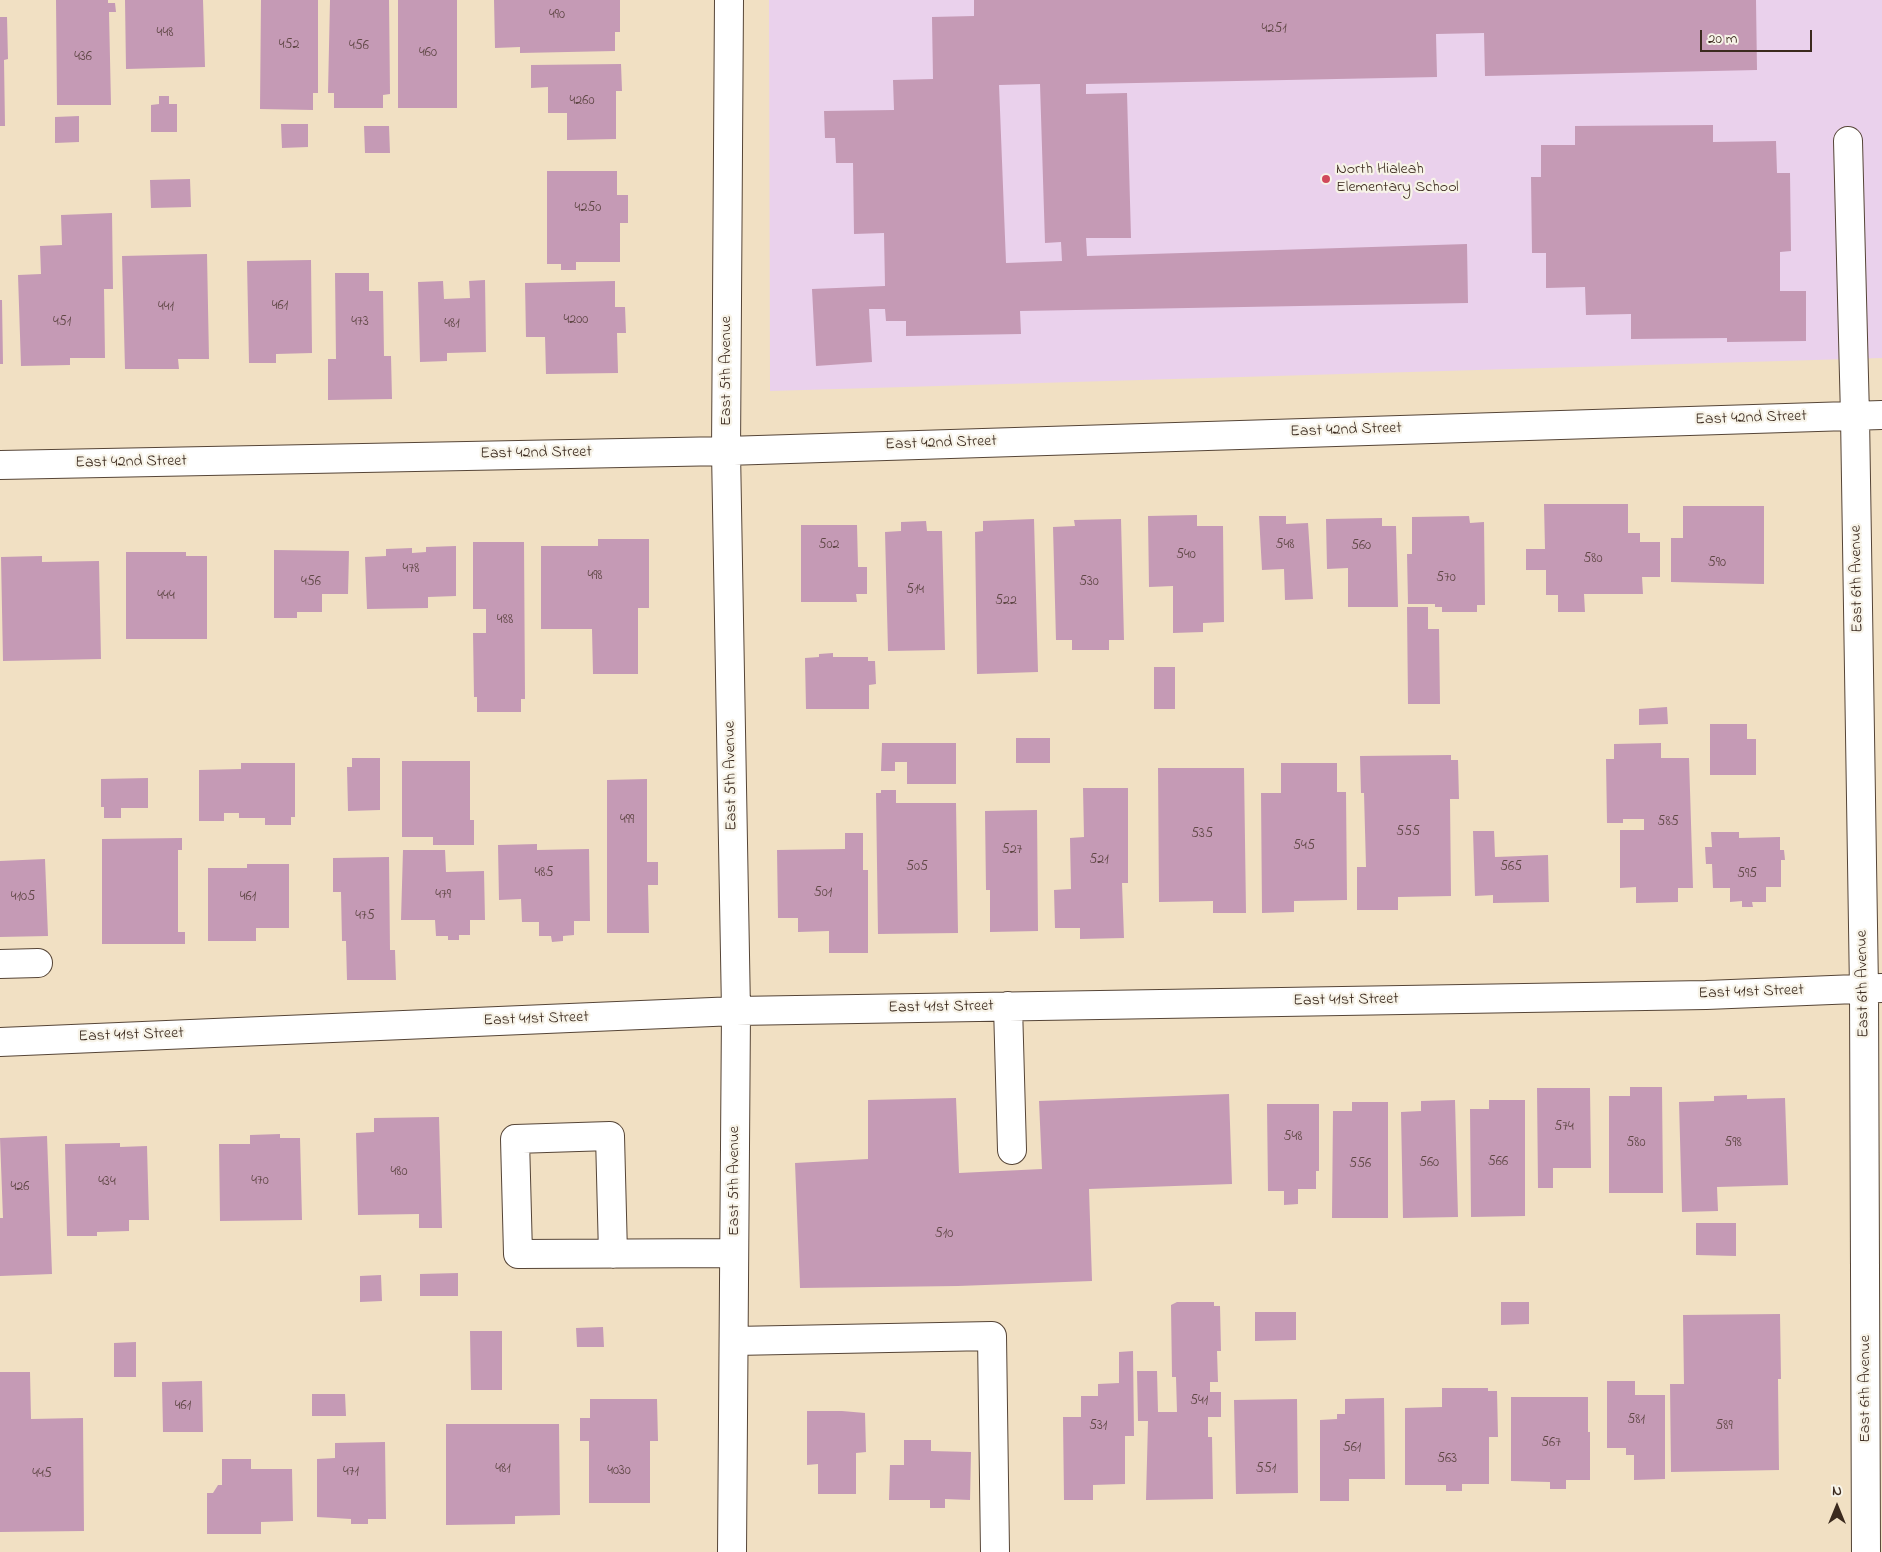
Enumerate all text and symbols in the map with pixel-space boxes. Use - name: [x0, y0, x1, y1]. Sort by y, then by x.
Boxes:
- house number: 490: [549, 8, 565, 24]
- scale bar: [1702, 20, 1814, 52]
- house number: 4251: [1261, 22, 1287, 38]
- house number: 448: [157, 26, 173, 42]
- text: 20 m: [1708, 28, 1737, 50]
- house number: 452: [279, 38, 299, 54]
- house number: 456: [349, 39, 369, 55]
- house number: 460: [419, 46, 437, 62]
- house number: 436: [74, 50, 92, 66]
- house number: 4260: [570, 94, 594, 110]
- place label: North Hialeah Elementary School: [1336, 160, 1459, 198]
- marker: North Hialeah Elementary School: [1320, 173, 1332, 185]
- house number: 4250: [575, 201, 601, 217]
- house number: 461: [272, 299, 288, 315]
- house number: 441: [158, 300, 174, 316]
- house number: 4200: [564, 313, 588, 329]
- house number: 451: [53, 315, 71, 331]
- house number: 473: [351, 315, 369, 331]
- street label: East 5th Avenue: [717, 316, 737, 426]
- house number: 481: [444, 317, 460, 333]
- street label: East 42nd Street: [1695, 407, 1807, 431]
- street label: East 42nd Street: [1290, 419, 1402, 443]
- street label: East 42nd Street: [885, 432, 997, 456]
- street label: East 42nd Street: [480, 443, 592, 465]
- street label: East 42nd Street: [75, 452, 187, 474]
- street label: East 6th Avenue: [1847, 525, 1869, 633]
- house number: 502: [818, 538, 840, 554]
- house number: 548: [1275, 538, 1295, 554]
- house number: 560: [1351, 539, 1371, 555]
- house number: 540: [1176, 548, 1196, 564]
- house number: 580: [1583, 552, 1603, 568]
- house number: 590: [1708, 556, 1726, 572]
- house number: 478: [403, 562, 419, 578]
- house number: 498: [587, 569, 603, 585]
- house number: 570: [1436, 571, 1456, 587]
- house number: 456: [301, 575, 321, 591]
- house number: 530: [1079, 575, 1099, 591]
- house number: 514: [906, 583, 924, 599]
- house number: 444: [157, 589, 175, 605]
- house number: 522: [995, 594, 1017, 610]
- house number: 488: [497, 613, 513, 629]
- street label: East 5th Avenue: [721, 721, 743, 831]
- house number: 499: [620, 813, 634, 829]
- house number: 585: [1657, 815, 1679, 831]
- house number: 555: [1396, 825, 1420, 841]
- house number: 535: [1191, 827, 1213, 843]
- house number: 545: [1293, 839, 1315, 855]
- house number: 527: [1002, 843, 1022, 859]
- house number: 521: [1089, 853, 1109, 869]
- house number: 505: [906, 860, 928, 876]
- house number: 565: [1500, 860, 1522, 876]
- house number: 485: [534, 866, 554, 882]
- house number: 595: [1737, 867, 1757, 883]
- house number: 501: [814, 886, 832, 902]
- house number: 479: [435, 888, 451, 904]
- house number: 4105: [11, 890, 35, 906]
- house number: 461: [240, 890, 256, 906]
- house number: 475: [355, 909, 375, 925]
- street label: East 6th Avenue: [1853, 930, 1875, 1038]
- street label: East 41st Street: [1698, 982, 1804, 1004]
- street label: East 41st Street: [1293, 990, 1399, 1012]
- street label: East 41st Street: [888, 997, 994, 1019]
- street label: East 41st Street: [483, 1009, 589, 1031]
- street label: East 41st Street: [78, 1025, 184, 1047]
- house number: 574: [1554, 1120, 1574, 1136]
- street label: East 5th Avenue: [725, 1126, 745, 1236]
- house number: 548: [1283, 1130, 1303, 1146]
- house number: 580: [1626, 1136, 1646, 1152]
- house number: 598: [1724, 1136, 1742, 1152]
- house number: 566: [1488, 1155, 1508, 1171]
- house number: 560: [1419, 1156, 1439, 1172]
- house number: 556: [1349, 1157, 1371, 1173]
- house number: 480: [390, 1165, 408, 1181]
- house number: 470: [251, 1174, 269, 1190]
- house number: 434: [98, 1175, 116, 1191]
- house number: 426: [11, 1180, 29, 1196]
- house number: 510: [935, 1227, 953, 1243]
- street label: East 6th Avenue: [1856, 1335, 1876, 1443]
- house number: 541: [1190, 1394, 1208, 1410]
- house number: 461: [175, 1399, 191, 1415]
- house number: 581: [1627, 1413, 1645, 1429]
- house number: 531: [1089, 1419, 1107, 1435]
- house number: 589: [1715, 1419, 1733, 1435]
- house number: 567: [1541, 1436, 1561, 1452]
- house number: 561: [1343, 1441, 1361, 1457]
- house number: 563: [1437, 1452, 1457, 1468]
- house number: 481: [495, 1462, 511, 1478]
- house number: 551: [1256, 1462, 1276, 1478]
- house number: 4030: [607, 1464, 631, 1480]
- house number: 471: [343, 1465, 359, 1481]
- house number: 445: [32, 1467, 52, 1483]
- text: N: [1832, 1481, 1842, 1502]
- north arrow: [1812, 1482, 1862, 1532]

